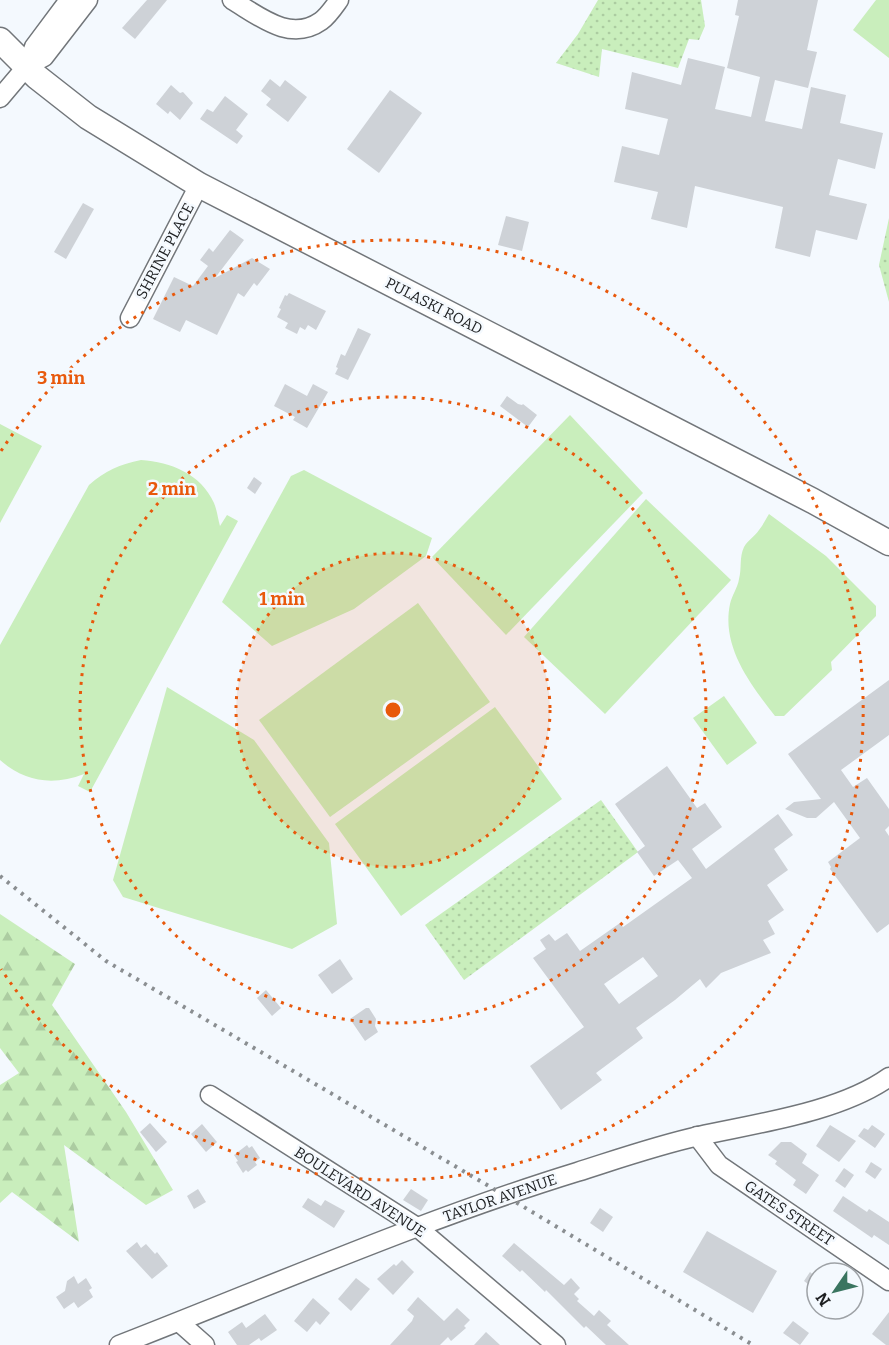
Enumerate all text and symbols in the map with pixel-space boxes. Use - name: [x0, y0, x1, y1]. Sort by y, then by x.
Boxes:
- street label: SHRINE PLACE: [132, 200, 198, 302]
- street label: PULASKI ROAD: [382, 274, 486, 338]
- text: 3 min: [37, 367, 85, 389]
- text: 2 min: [148, 478, 196, 500]
- text: 1 min: [259, 588, 305, 610]
- centre of rings: [383, 700, 403, 720]
- street label: BOULEVARD AVENUE: [291, 1143, 429, 1241]
- street label: TAYLOR AVENUE: [441, 1170, 559, 1226]
- street label: GATES STREET: [741, 1177, 837, 1250]
- north arrow: [805, 1261, 865, 1321]
- text: N: [812, 1289, 834, 1310]

